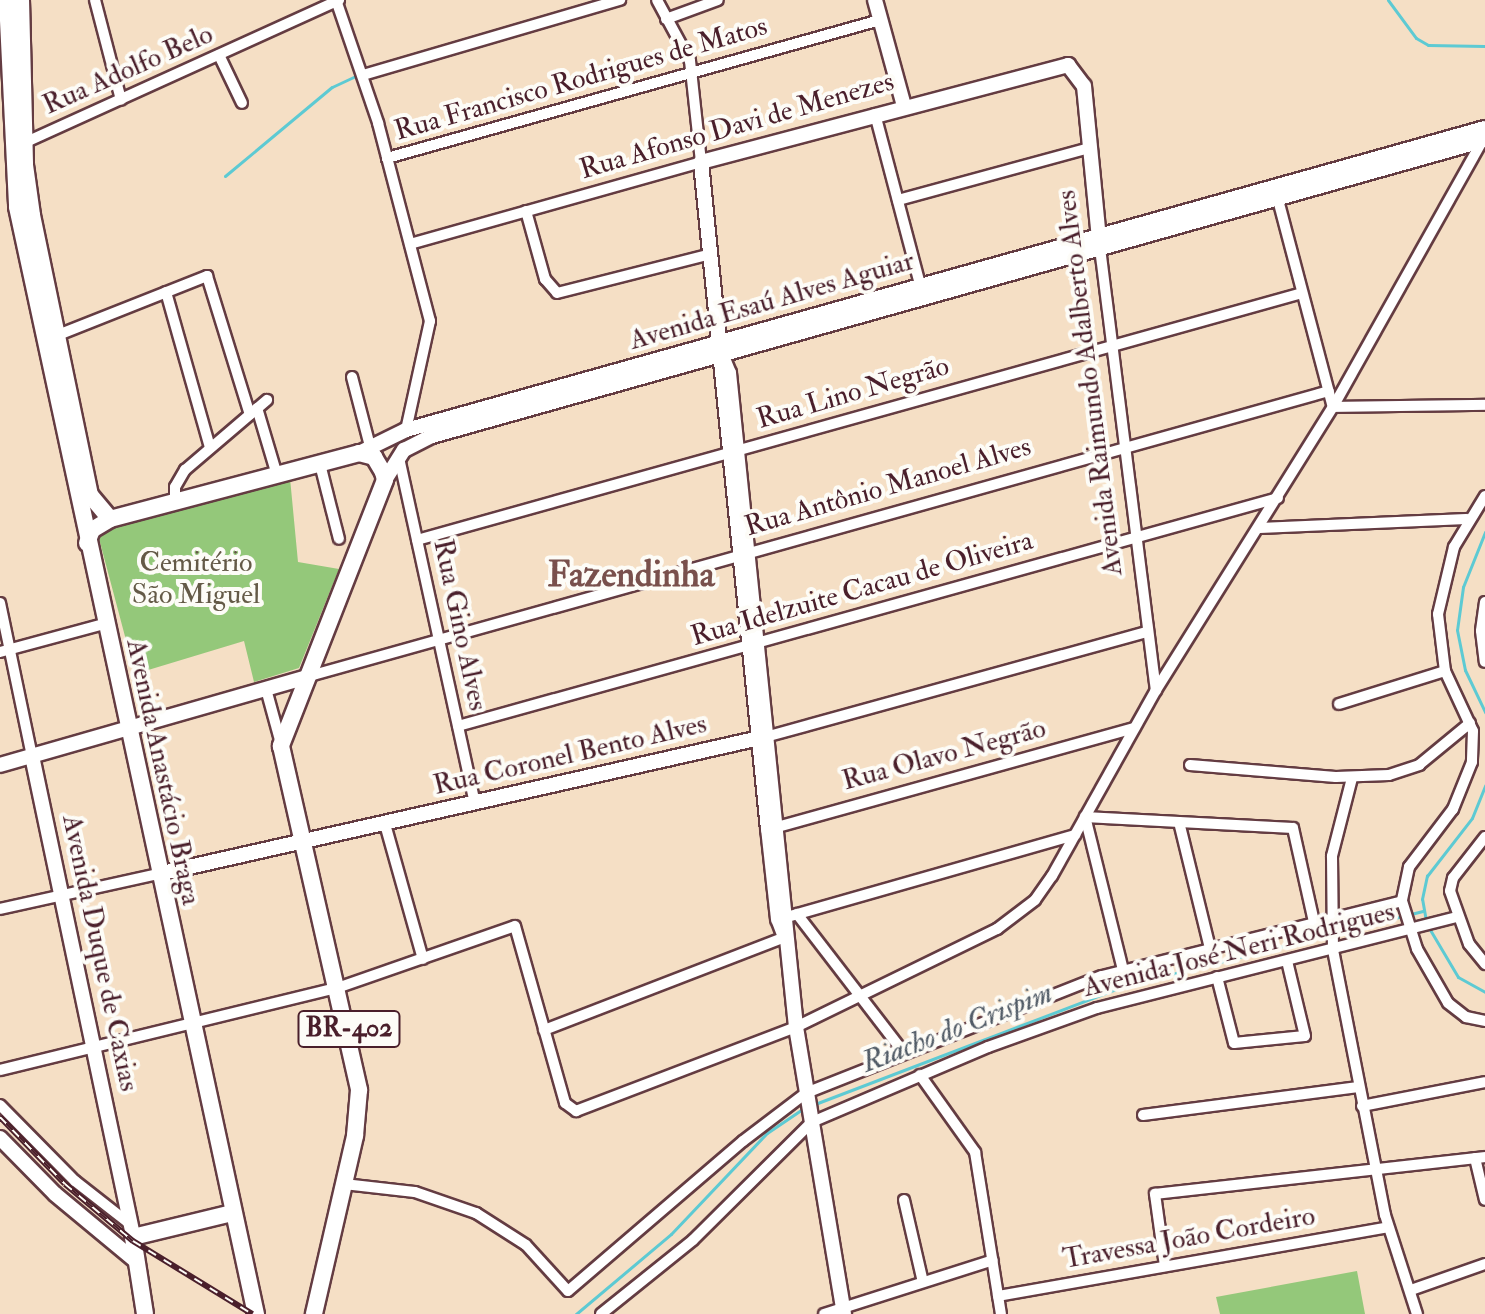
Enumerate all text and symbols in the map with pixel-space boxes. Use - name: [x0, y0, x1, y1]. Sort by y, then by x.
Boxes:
- street label: Rua Francisco Rodrigues de Matos: [391, 10, 771, 148]
- street label: Rua Adolfo Belo: [38, 18, 218, 122]
- street label: Rua Afonso Davi de Menezes: [576, 65, 898, 187]
- street label: Avenida Raimundo Adalberto Alves: [1050, 188, 1130, 578]
- street label: Avenida Esaú Alves Aguiar: [626, 244, 918, 358]
- street label: Rua Lino Negrão: [753, 349, 953, 437]
- street label: Rua Antônio Manoel Alves: [741, 430, 1035, 544]
- street label: Rua Idelzuite Cacau de Oliveira: [687, 524, 1037, 654]
- street label: Rua Gino Alves: [425, 536, 495, 714]
- park label: Cemitério São Miguel: [132, 546, 260, 612]
- district label: Fazendinha: [548, 553, 714, 597]
- street label: Avenida Anastácio Braga: [118, 636, 208, 908]
- street label: Rua Coronel Bento Alves: [430, 707, 710, 803]
- street label: Rua Olavo Negrão: [839, 712, 1049, 798]
- street label: Avenida Duque de Caxias: [54, 812, 146, 1094]
- street label: Avenida José Neri Rodrigues: [1080, 895, 1398, 1005]
- water label: Riacho do Crispim: [857, 975, 1057, 1081]
- road number: BR-402: [297, 1007, 401, 1051]
- street label: Travessa João Cordeiro: [1060, 1199, 1318, 1277]

